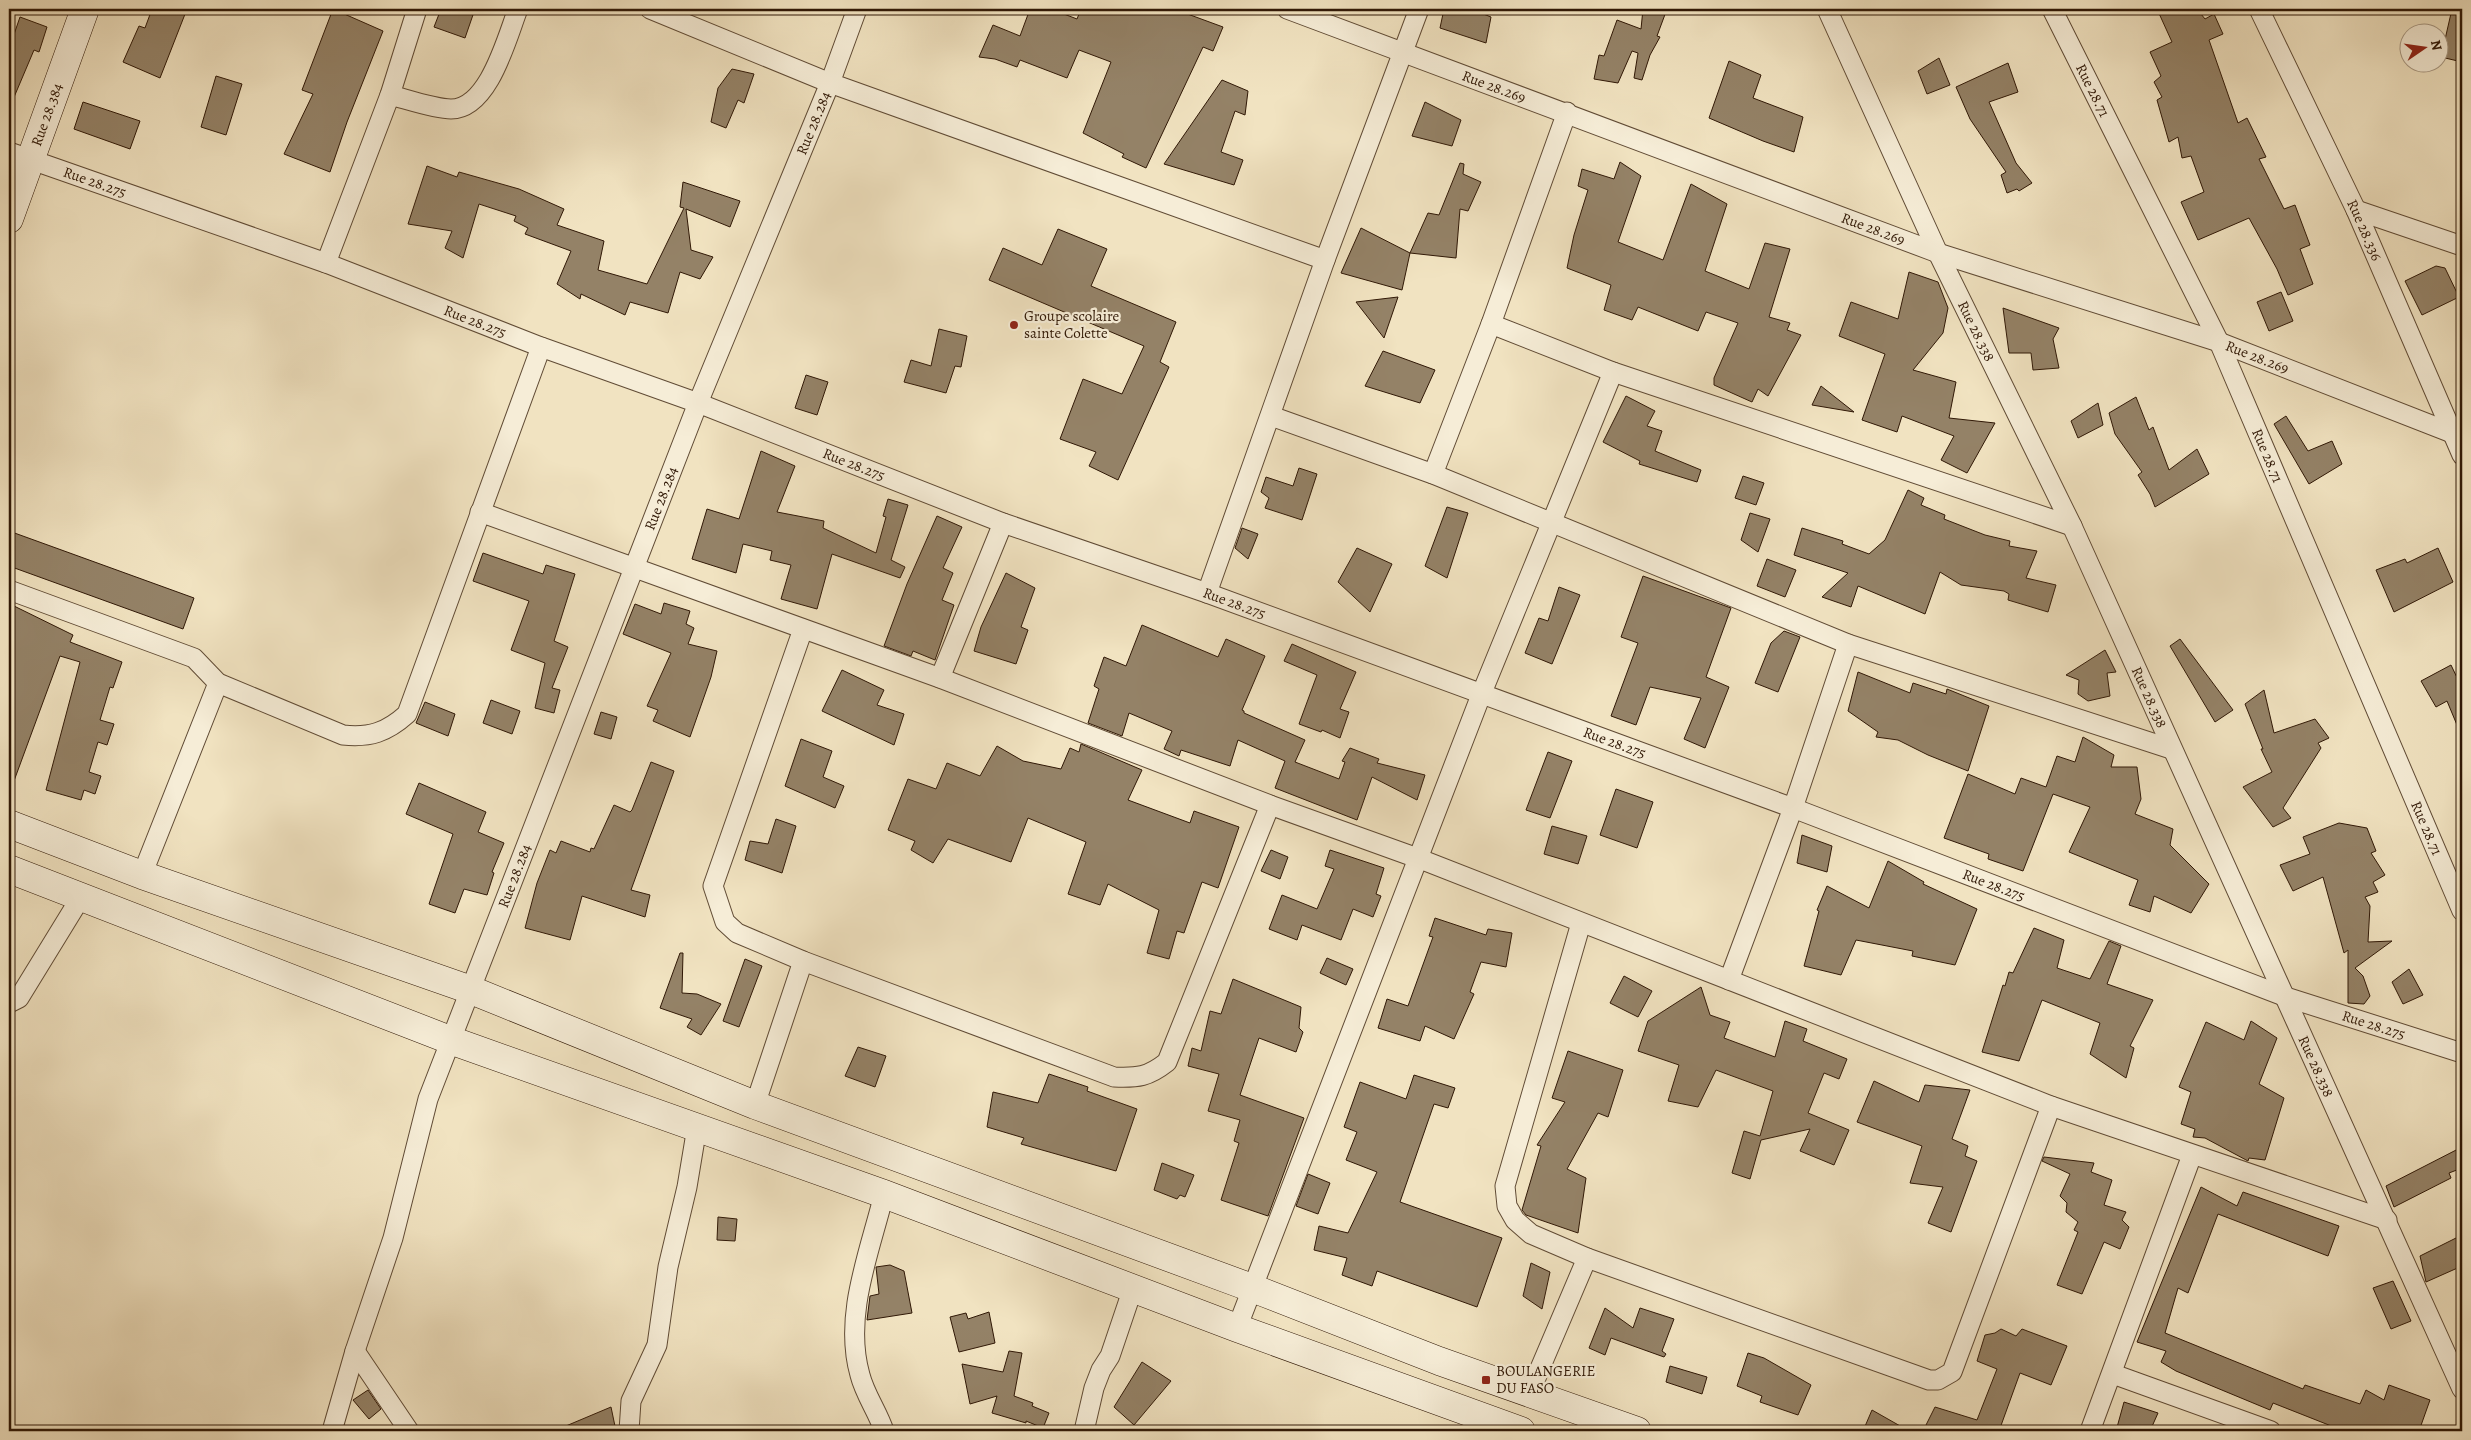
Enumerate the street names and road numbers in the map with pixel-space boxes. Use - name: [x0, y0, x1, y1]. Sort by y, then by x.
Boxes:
- street label: Rue 28.71: [2071, 60, 2115, 120]
- street label: Rue 28.269: [1459, 66, 1529, 108]
- street label: Rue 28.384: [26, 80, 67, 149]
- street label: Rue 28.284: [791, 88, 835, 158]
- street label: Rue 28.275: [61, 162, 129, 202]
- street label: Rue 28.336: [2342, 196, 2387, 264]
- street label: Rue 28.269: [1839, 208, 1908, 250]
- street label: Rue 28.338: [1953, 297, 2000, 365]
- street label: Rue 28.275: [441, 300, 509, 342]
- street label: Rue 28.269: [2223, 336, 2292, 378]
- street label: Rue 28.71: [2247, 425, 2288, 486]
- street label: Rue 28.275: [820, 443, 888, 486]
- street label: Rue 28.284: [640, 463, 682, 533]
- street label: Rue 28.275: [1200, 582, 1269, 624]
- street label: Rue 28.338: [2127, 663, 2172, 731]
- street label: Rue 28.275: [1580, 722, 1649, 763]
- street label: Rue 28.71: [2406, 798, 2447, 858]
- street label: Rue 28.284: [493, 841, 536, 911]
- street label: Rue 28.275: [1960, 864, 2028, 906]
- street label: Rue 28.275: [2339, 1005, 2408, 1044]
- street label: Rue 28.338: [2294, 1032, 2339, 1100]

